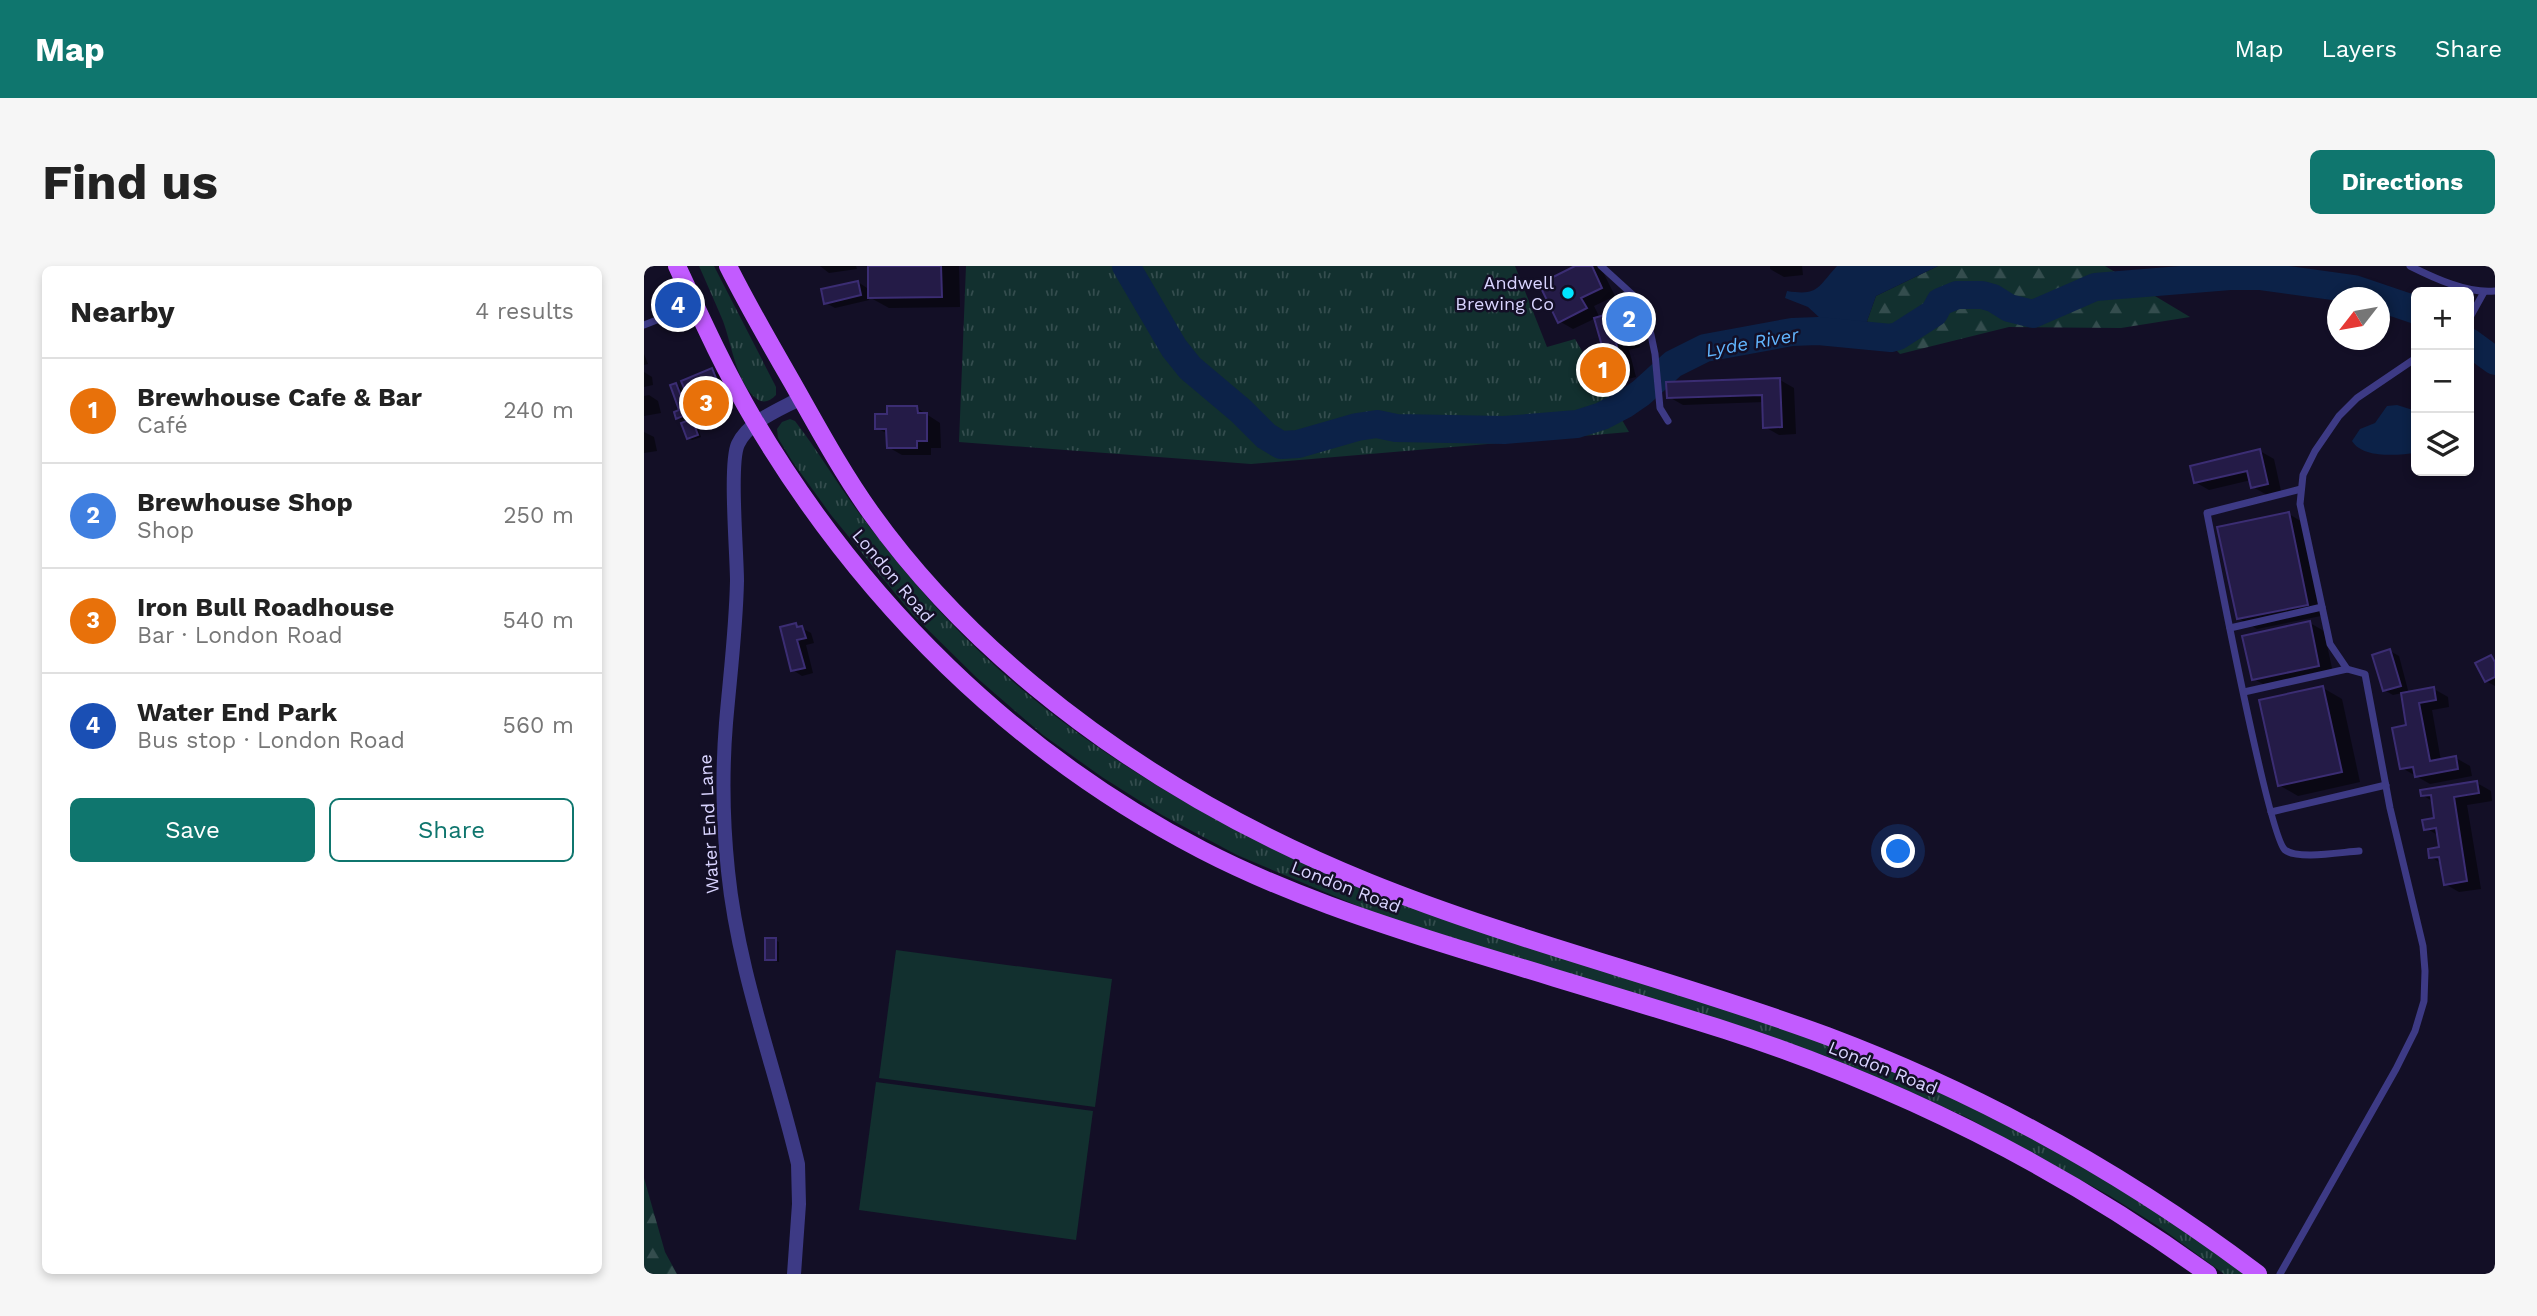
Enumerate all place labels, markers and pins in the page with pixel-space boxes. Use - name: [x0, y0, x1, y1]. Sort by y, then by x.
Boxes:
- place label: Andwell Brewing Co: [1455, 272, 1554, 314]
- pin: 4: [655, 279, 701, 331]
- marker: Andwell Brewing Co: [1560, 285, 1576, 301]
- pin: 2: [1606, 293, 1652, 345]
- pin: 1: [1580, 344, 1626, 396]
- pin: 3: [683, 377, 729, 429]

